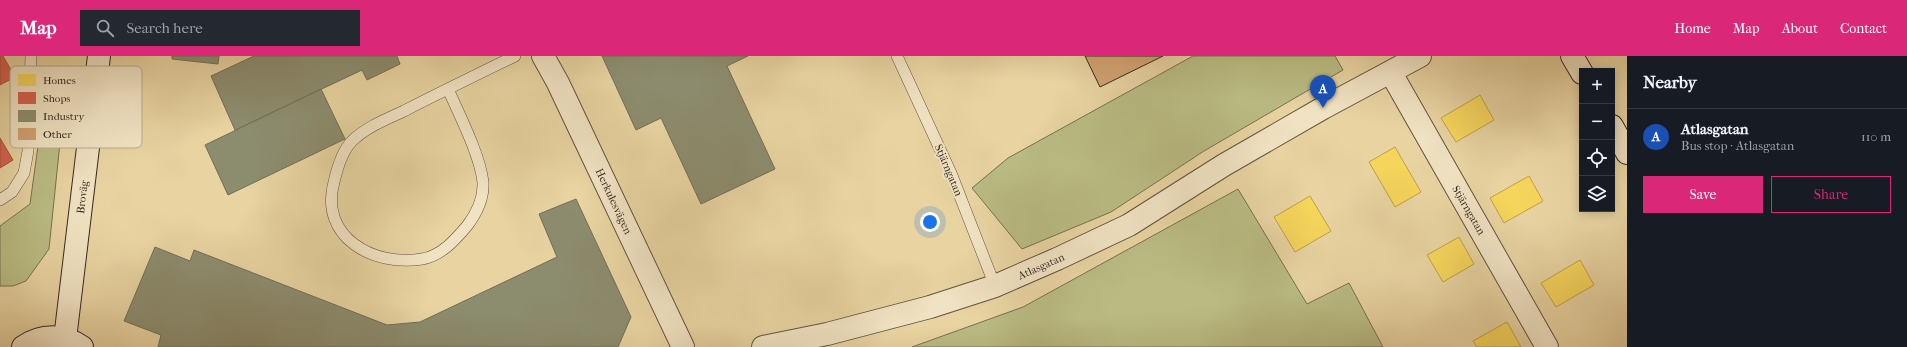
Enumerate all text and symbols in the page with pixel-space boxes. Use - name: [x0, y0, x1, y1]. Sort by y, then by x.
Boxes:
- search box: [80, 10, 360, 46]
- text: Map: [20, 17, 56, 39]
- icon: search: [94, 17, 116, 39]
- text: Search here: [126, 19, 203, 37]
- text: Home: [1674, 20, 1711, 37]
- text: Map: [1733, 20, 1760, 37]
- text: About: [1782, 20, 1818, 37]
- text: Contact: [1840, 20, 1887, 37]
- legend: [10, 66, 142, 148]
- map controls: [1579, 68, 1615, 212]
- button: +: [1579, 68, 1615, 104]
- text: Nearby: [1643, 72, 1697, 92]
- text: Homes: [43, 74, 76, 87]
- pin: A: [1310, 75, 1336, 108]
- text: Shops: [43, 92, 70, 105]
- button: −: [1579, 104, 1615, 140]
- text: Industry: [43, 110, 85, 123]
- text: Atlasgatan: [1681, 120, 1749, 138]
- text: Other: [43, 128, 72, 141]
- text: A: [1652, 129, 1660, 144]
- text: 110 m: [1861, 129, 1891, 144]
- text: Bus stop · Atlasgatan: [1681, 138, 1794, 153]
- button: locate: [1579, 140, 1615, 176]
- street label: Stjärngatan: [932, 142, 965, 199]
- street label: Herkulesvägen: [593, 166, 635, 237]
- button: layers: [1579, 176, 1615, 212]
- button: Save: [1643, 176, 1763, 213]
- button: Share: [1771, 176, 1891, 213]
- street label: Broväg: [74, 180, 91, 214]
- street label: Stjärngatan: [1449, 183, 1488, 238]
- your location: [920, 212, 940, 232]
- street label: Atlasgatan: [1015, 250, 1067, 283]

